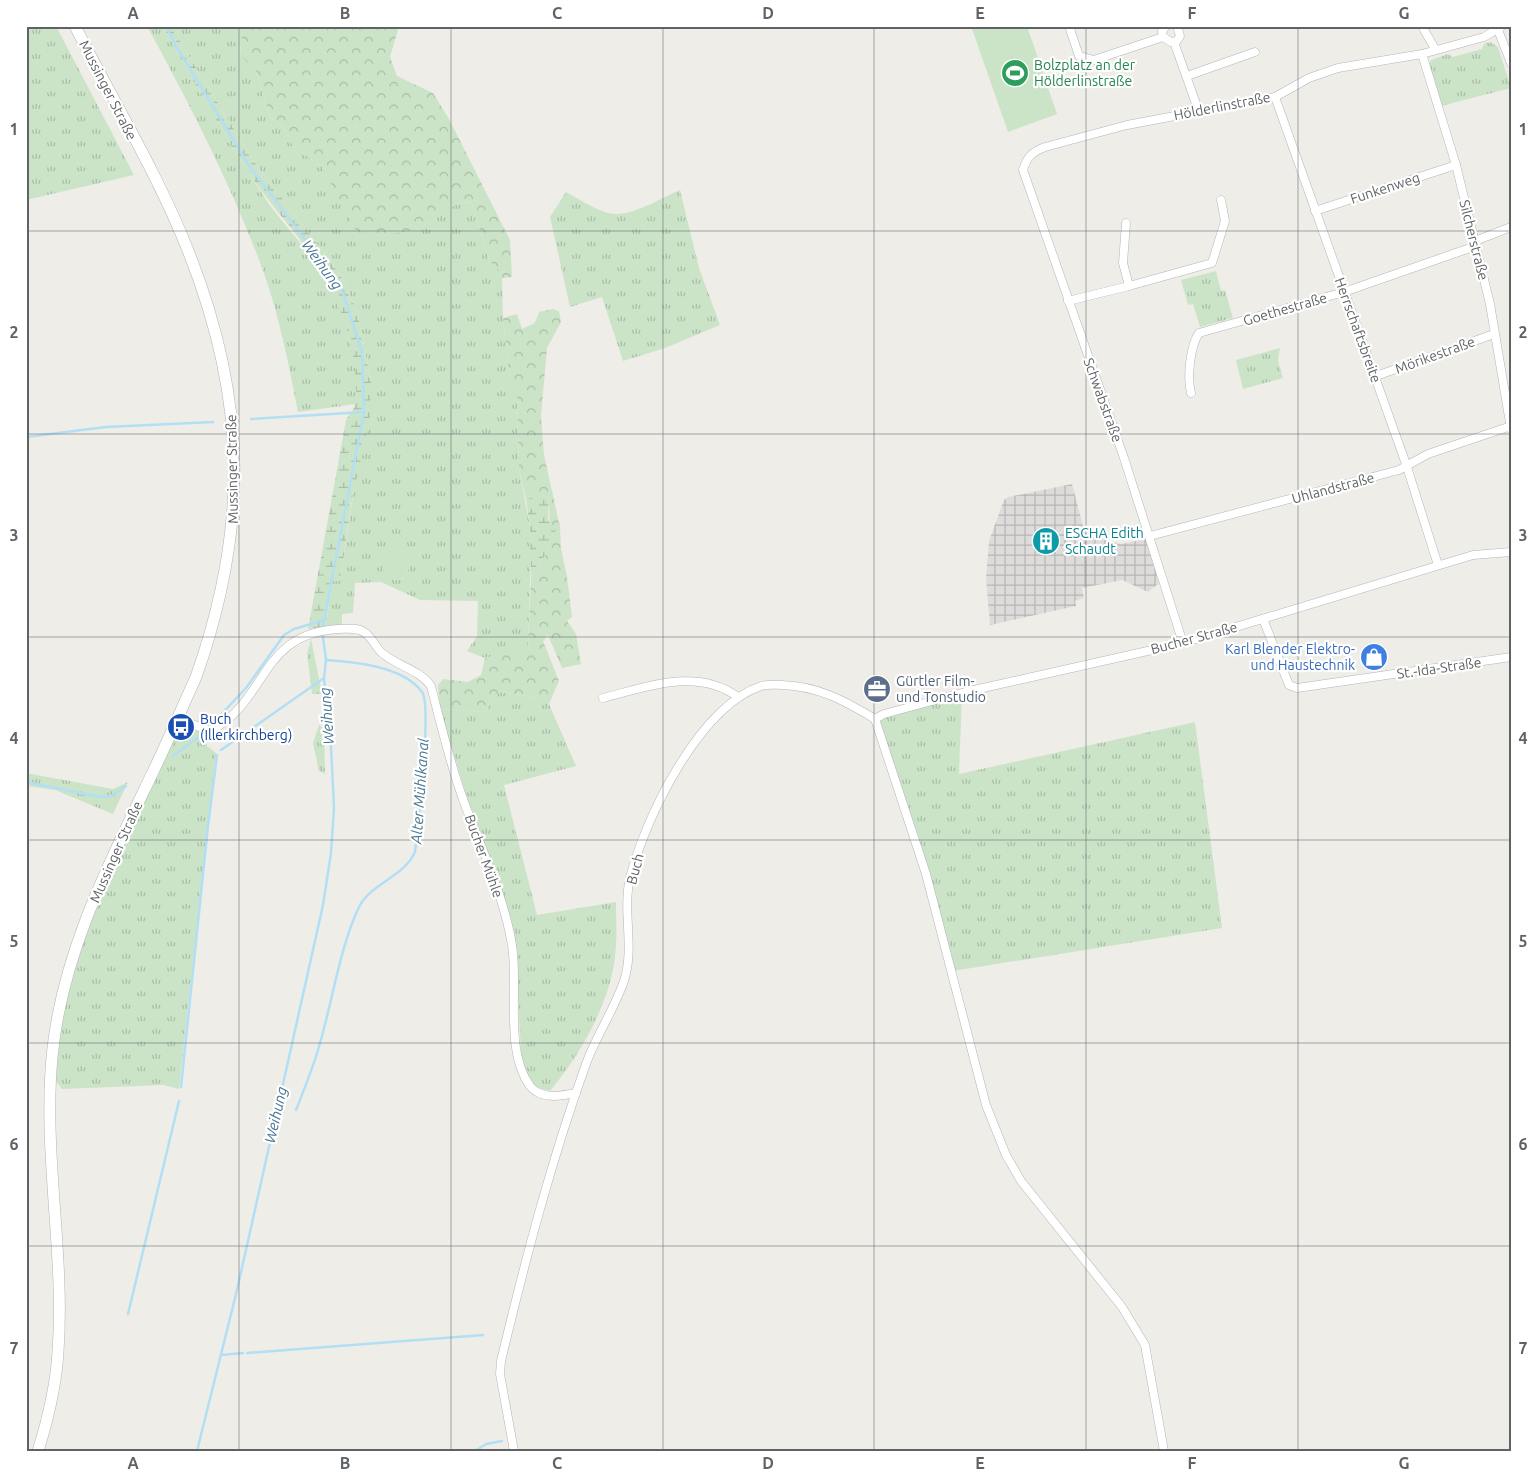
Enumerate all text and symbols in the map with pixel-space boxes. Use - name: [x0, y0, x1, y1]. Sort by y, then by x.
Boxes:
- text: A: [127, 4, 139, 22]
- text: B: [340, 4, 350, 22]
- text: C: [552, 4, 562, 22]
- text: D: [762, 4, 774, 22]
- text: E: [975, 4, 985, 22]
- text: F: [1188, 4, 1197, 22]
- text: G: [1398, 4, 1410, 22]
- street label: Mussinger Straße: [76, 38, 140, 142]
- place label: Bolzplatz an der Hölderlinstraße: [1034, 57, 1136, 89]
- sports icon: Bolzplatz an der Hölderlinstraße: [1000, 58, 1030, 88]
- street label: Hölderlinstraße: [1172, 89, 1272, 123]
- text: 1: [9, 120, 19, 138]
- text: 1: [1518, 120, 1528, 138]
- street label: Funkenweg: [1348, 169, 1422, 207]
- street label: Silcherstraße: [1456, 198, 1492, 282]
- water label: Weihung: [299, 236, 346, 293]
- street label: Herrschaftsbreite: [1332, 275, 1384, 385]
- street label: Goethestraße: [1241, 289, 1329, 329]
- text: 2: [9, 323, 19, 341]
- text: 2: [1518, 323, 1528, 341]
- street label: Mörikestraße: [1393, 333, 1477, 377]
- street label: Schwabstraße: [1080, 356, 1126, 444]
- street label: Mussinger Straße: [223, 414, 241, 524]
- street label: Uhlandstraße: [1290, 469, 1376, 507]
- place label: ESCHA Edith Schaudt: [1065, 525, 1144, 557]
- text: 3: [9, 526, 19, 544]
- building icon: ESCHA Edith Schaudt: [1031, 526, 1061, 556]
- text: 3: [1518, 526, 1528, 544]
- street label: Bucher Straße: [1149, 619, 1239, 657]
- place label: Karl Blender Elektro- und Haustechnik: [1225, 641, 1355, 673]
- shop icon: Karl Blender Elektro- und Haustechnik: [1359, 642, 1389, 672]
- street label: St.-Ida-Straße: [1396, 654, 1482, 682]
- place label: Gürtler Film- und Tonstudio: [896, 673, 986, 705]
- office icon: Gürtler Film- und Tonstudio: [862, 674, 892, 704]
- water label: Weihung: [316, 687, 337, 745]
- place label: Buch (Illerkirchberg): [200, 711, 292, 743]
- bus stop icon: Buch (Illerkirchberg): [166, 712, 196, 742]
- text: 4: [9, 729, 19, 747]
- text: 4: [1518, 729, 1528, 747]
- water label: Alter Mühlkanal: [407, 737, 432, 845]
- street label: Mussinger Straße: [86, 799, 146, 905]
- street label: Bucher Mühle: [462, 812, 506, 900]
- street label: Buch: [623, 852, 647, 886]
- text: 5: [9, 932, 19, 950]
- text: 5: [1518, 932, 1528, 950]
- water label: Weihung: [261, 1085, 290, 1145]
- text: 6: [9, 1135, 19, 1153]
- text: 6: [1518, 1135, 1528, 1153]
- text: 7: [9, 1339, 19, 1357]
- text: 7: [1518, 1339, 1528, 1357]
- text: A: [127, 1454, 139, 1472]
- text: B: [340, 1454, 350, 1472]
- text: C: [552, 1454, 562, 1472]
- text: D: [762, 1454, 774, 1472]
- text: E: [975, 1454, 985, 1472]
- text: F: [1188, 1454, 1197, 1472]
- text: G: [1398, 1454, 1410, 1472]

